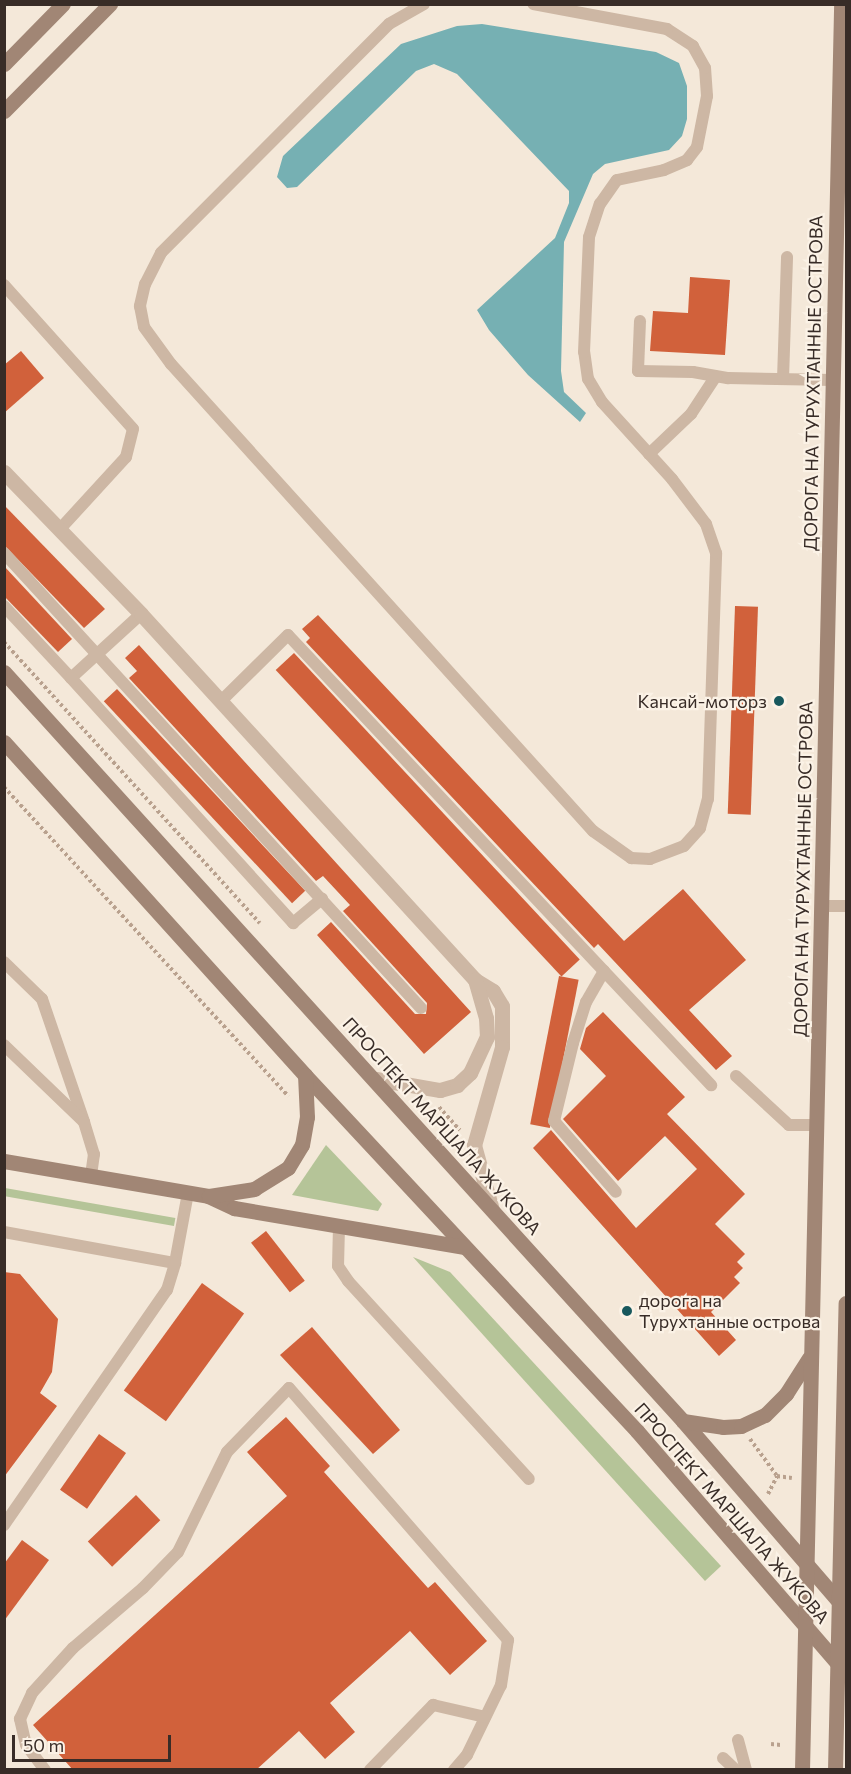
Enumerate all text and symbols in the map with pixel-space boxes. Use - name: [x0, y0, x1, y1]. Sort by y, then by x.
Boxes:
- street label: ДОРОГА НА ТУРУХТАННЫЕ ОСТРОВА: [799, 215, 827, 551]
- place label: Кансай-моторз: [637, 690, 767, 712]
- marker: Кансай-моторз: [772, 694, 786, 708]
- street label: ДОРОГА НА ТУРУХТАННЫЕ ОСТРОВА: [789, 701, 817, 1037]
- street label: ПРОСПЕКТ МАРШАЛА ЖУКОВА: [338, 1013, 546, 1239]
- place label: дорога на Турухтанные острова: [639, 1290, 820, 1332]
- marker: дорога на Турухтанные острова: [620, 1304, 634, 1318]
- street label: ПРОСПЕКТ МАРШАЛА ЖУКОВА: [630, 1398, 834, 1628]
- scale bar: [15, 1723, 174, 1761]
- text: 50 m: [23, 1734, 64, 1756]

